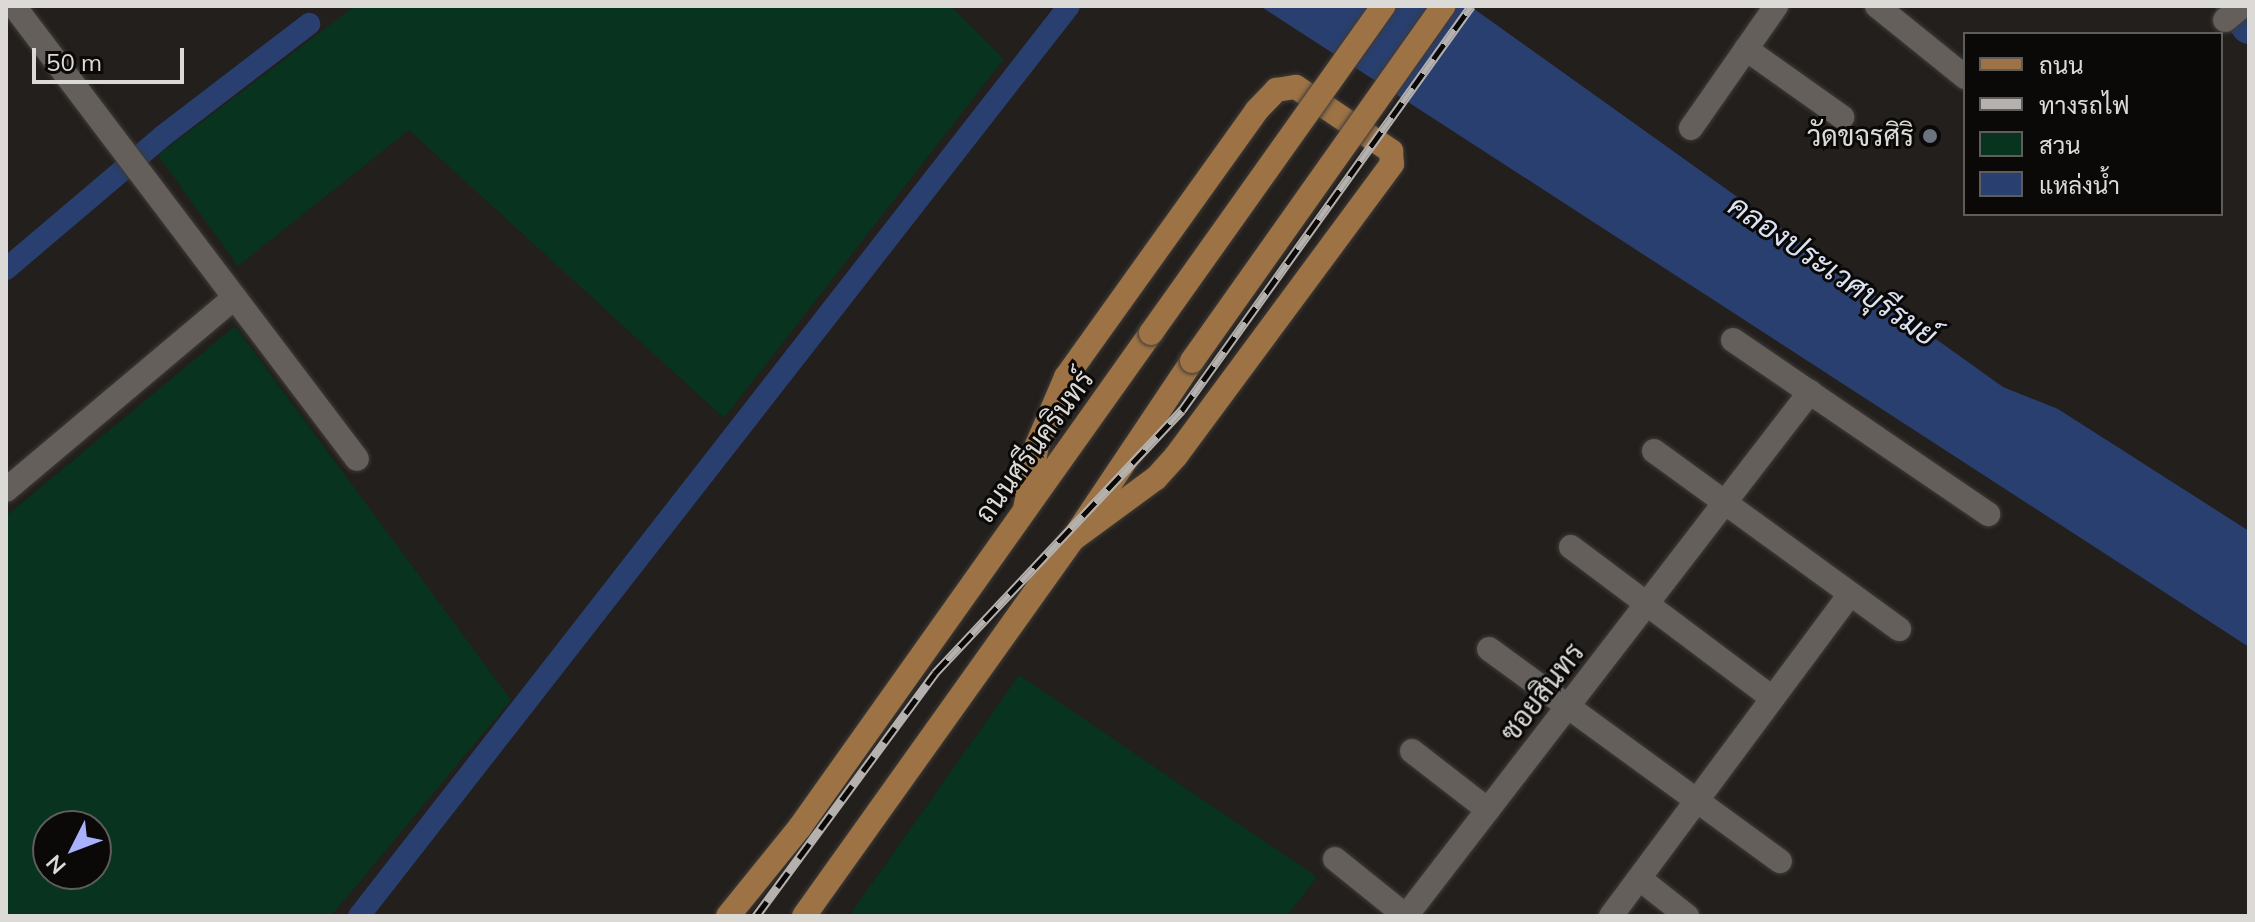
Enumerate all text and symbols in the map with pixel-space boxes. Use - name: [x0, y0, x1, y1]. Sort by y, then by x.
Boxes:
- scale bar: [36, 32, 188, 82]
- legend: [1963, 32, 2223, 216]
- text: 50 m: [46, 47, 102, 77]
- text: ถนน: [2039, 50, 2084, 80]
- text: ทางรถไฟ: [2039, 90, 2130, 120]
- place label: วัดขจรศิริ: [1807, 119, 1914, 153]
- marker: วัดขจรศิริ: [1921, 127, 1939, 145]
- text: สวน: [2039, 130, 2081, 160]
- text: แหล่งน้ำ: [2039, 170, 2120, 200]
- water label: คลองประเวศบุรีรมย์: [1722, 187, 1944, 353]
- street label: ถนนศรีนครินทร์: [967, 363, 1101, 529]
- street label: ซอยสินทร: [1493, 636, 1591, 748]
- north arrow: [32, 810, 112, 890]
- text: N: [40, 849, 72, 880]

